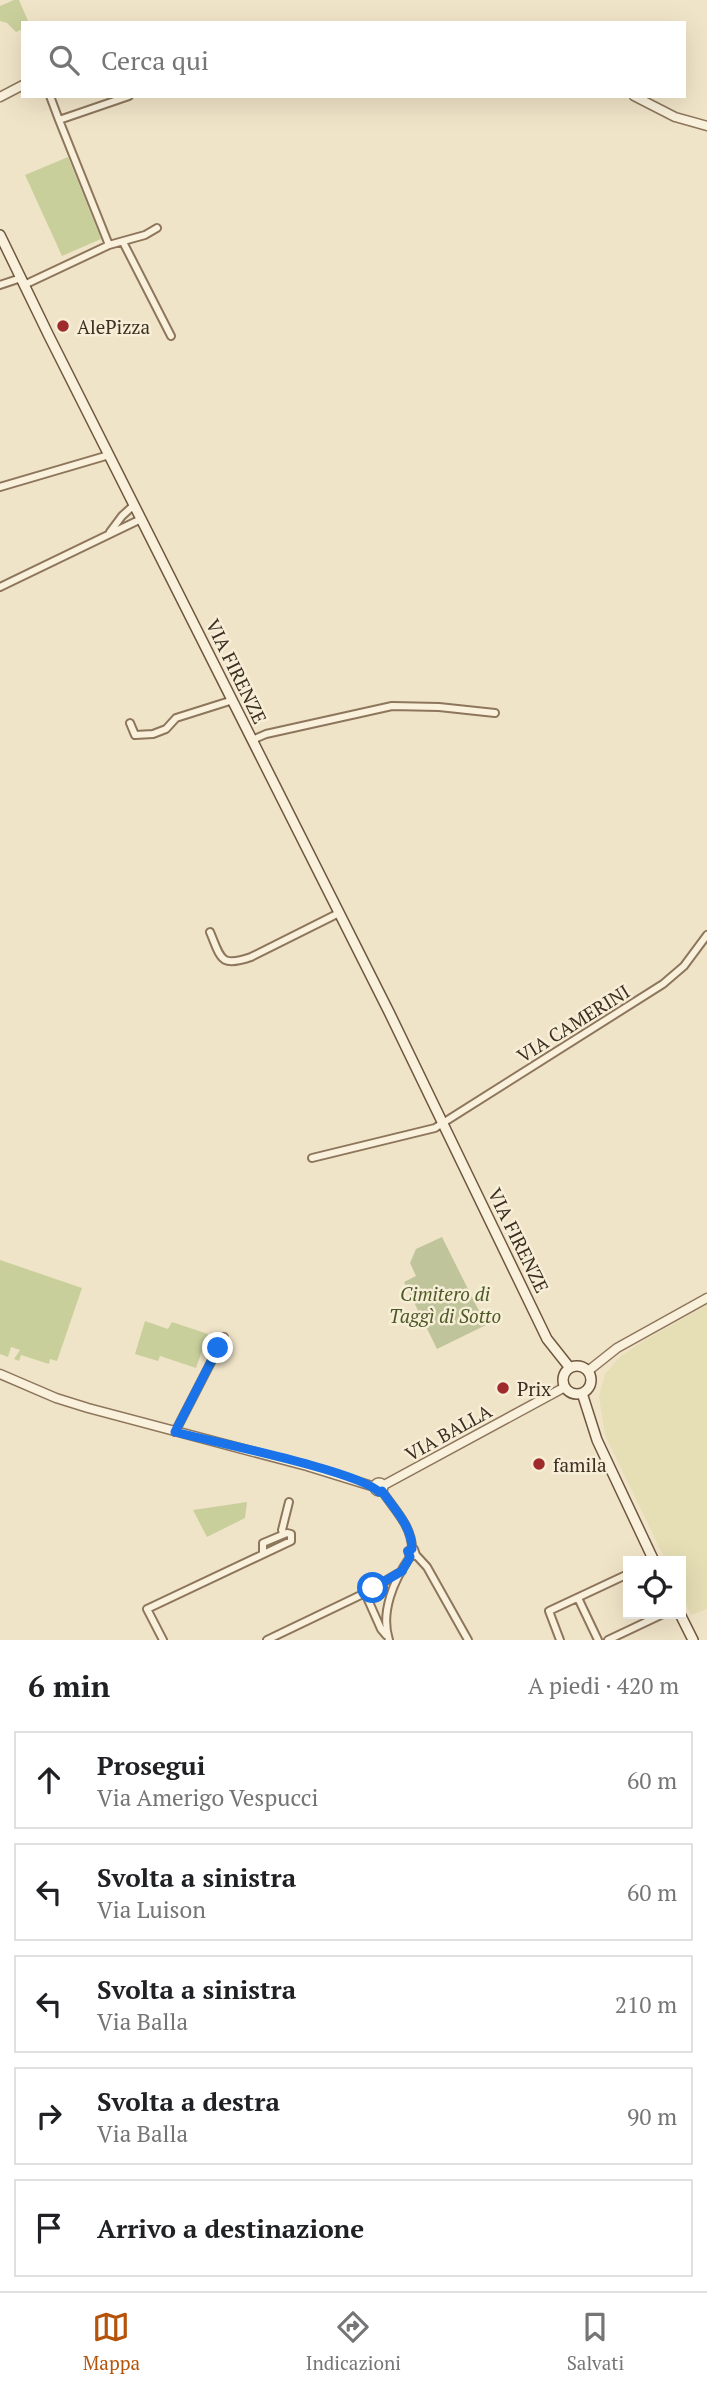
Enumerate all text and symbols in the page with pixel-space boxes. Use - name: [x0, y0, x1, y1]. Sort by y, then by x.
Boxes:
- search box: [21, 21, 686, 98]
- icon: search: [45, 41, 83, 79]
- text: Cerca qui: [101, 43, 209, 77]
- place label: AlePizza: [77, 314, 150, 339]
- marker: AlePizza: [55, 318, 71, 334]
- street label: VIA FIRENZE: [201, 614, 273, 728]
- street label: VIA CAMERINI: [512, 978, 634, 1068]
- street label: VIA FIRENZE: [483, 1183, 555, 1297]
- park label: Cimitero di Taggì di Sotto: [389, 1281, 501, 1328]
- route end: [202, 1332, 233, 1363]
- place label: Prix: [517, 1376, 551, 1401]
- marker: Prix: [495, 1380, 511, 1396]
- street label: VIA BALLA: [400, 1398, 496, 1466]
- place label: famila: [553, 1452, 607, 1477]
- marker: famila: [531, 1456, 547, 1472]
- map controls: [623, 1556, 686, 1619]
- button: locate: [623, 1556, 686, 1619]
- route start: [357, 1572, 388, 1603]
- text: 6 min: [28, 1666, 110, 1706]
- text: A piedi · 420 m: [528, 1670, 679, 1701]
- text: Prosegui: [97, 1748, 205, 1782]
- icon: ahead: [30, 1761, 68, 1799]
- text: 60 m: [627, 1765, 677, 1796]
- text: Via Amerigo Vespucci: [97, 1782, 318, 1813]
- text: Svolta a sinistra: [97, 1860, 296, 1894]
- icon: left: [30, 1873, 68, 1911]
- text: 60 m: [627, 1877, 677, 1908]
- text: Via Luison: [97, 1894, 206, 1925]
- text: Svolta a sinistra: [97, 1972, 296, 2006]
- icon: left: [30, 1985, 68, 2023]
- text: 210 m: [615, 1989, 677, 2020]
- text: Via Balla: [97, 2006, 188, 2037]
- text: Svolta a destra: [97, 2084, 280, 2118]
- icon: right: [30, 2097, 68, 2135]
- text: 90 m: [627, 2101, 677, 2132]
- text: Via Balla: [97, 2118, 188, 2149]
- icon: arrive: [30, 2209, 68, 2247]
- text: Arrivo a destinazione: [97, 2211, 364, 2245]
- tab: Mappa: [83, 2308, 140, 2375]
- tab: Indicazioni: [306, 2308, 401, 2375]
- tab: Salvati: [567, 2308, 624, 2375]

